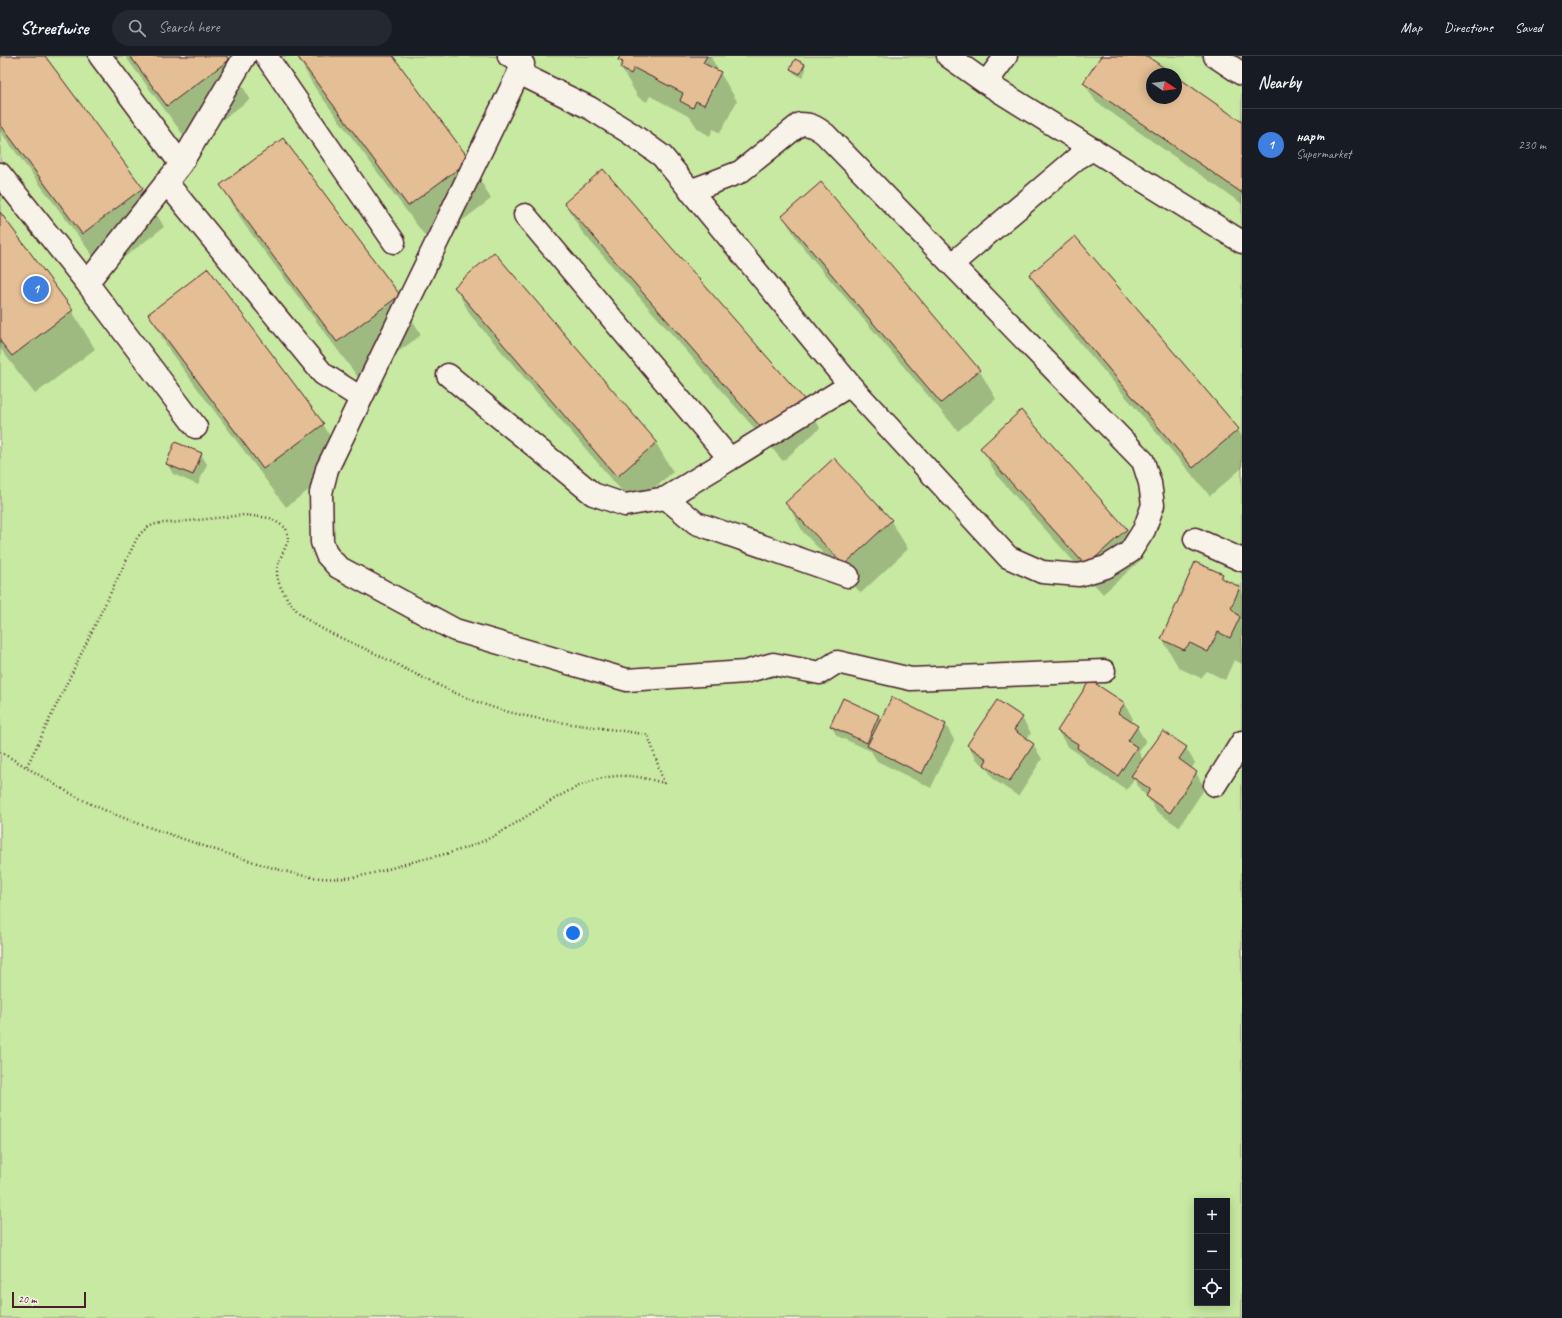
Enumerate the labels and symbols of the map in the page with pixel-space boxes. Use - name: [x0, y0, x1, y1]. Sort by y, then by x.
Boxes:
- north arrow: [1146, 68, 1182, 104]
- pin: 1: [23, 274, 49, 304]
- your location: [563, 923, 583, 943]
- scale bar: [12, 1290, 86, 1309]

